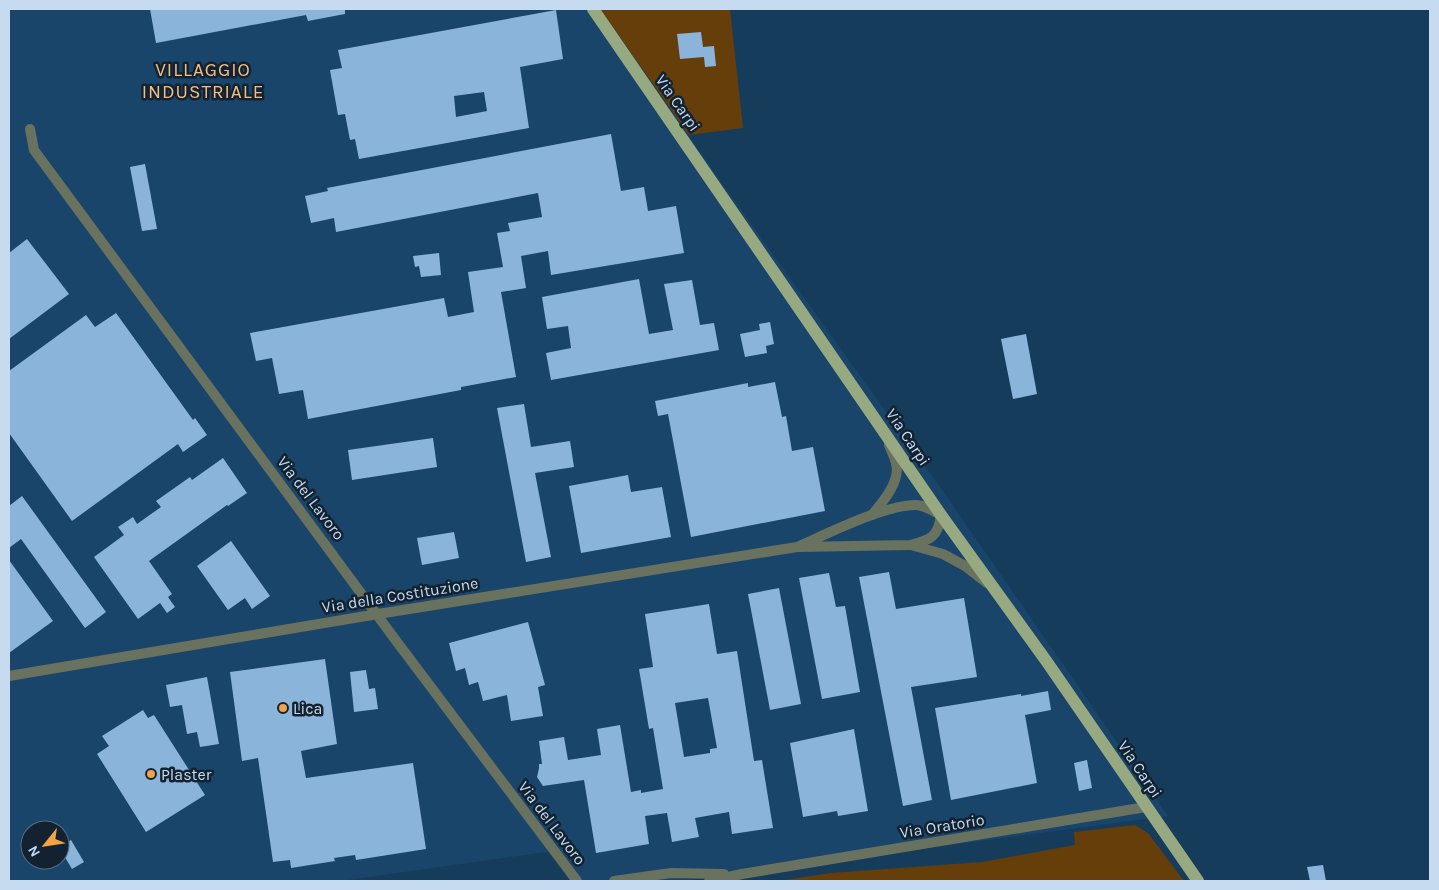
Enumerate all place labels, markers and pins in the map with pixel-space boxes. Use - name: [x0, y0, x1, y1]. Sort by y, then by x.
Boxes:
- place label: Lica: [293, 699, 322, 718]
- marker: Lica: [277, 702, 289, 714]
- place label: Plaster: [161, 765, 212, 784]
- marker: Plaster: [145, 768, 157, 780]

